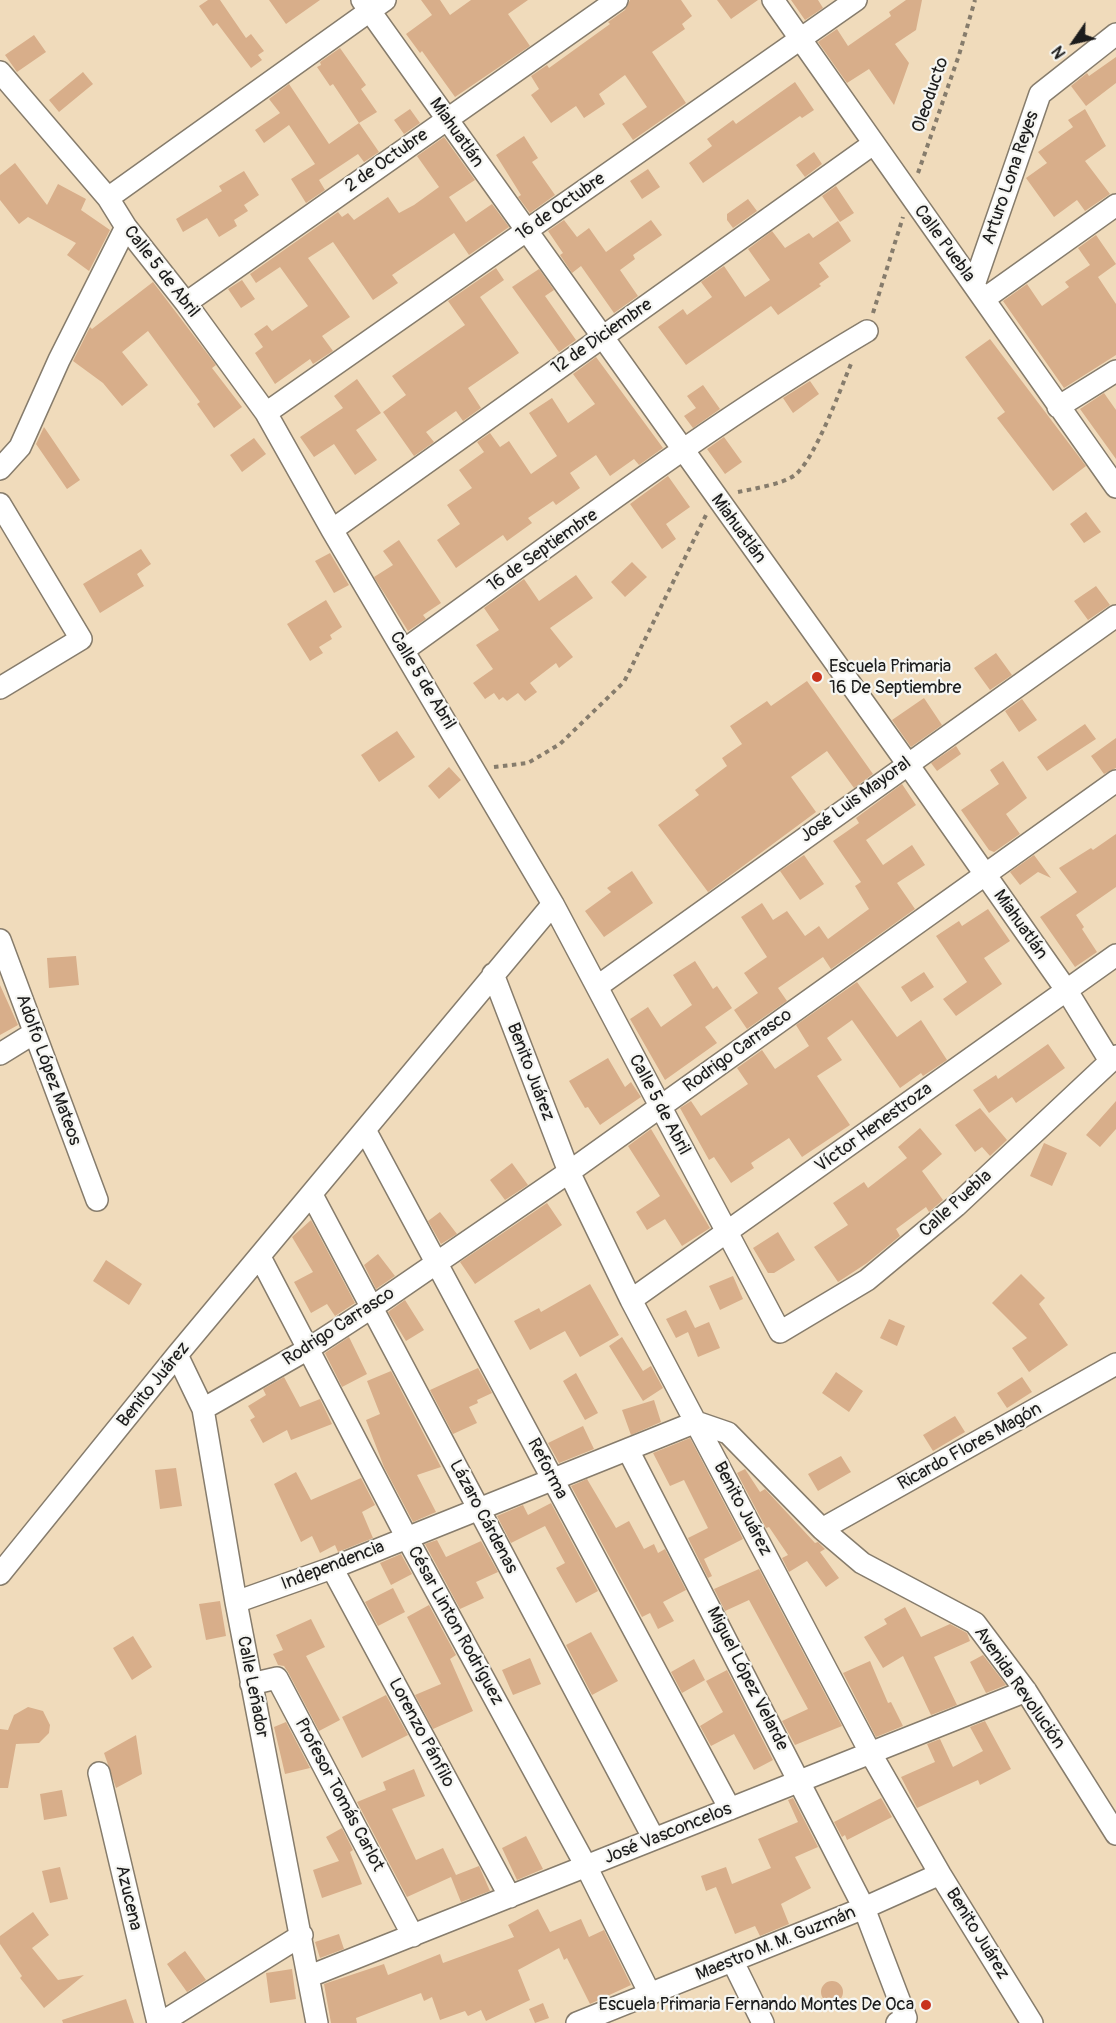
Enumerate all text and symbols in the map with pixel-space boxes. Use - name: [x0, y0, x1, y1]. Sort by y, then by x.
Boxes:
- north arrow: [1044, 12, 1104, 72]
- text: N: [1048, 42, 1070, 62]
- street label: Oleoducto: [908, 55, 954, 135]
- street label: Miahuatlán: [424, 94, 488, 172]
- street label: Arturo Lona Reyes: [978, 108, 1044, 248]
- street label: 2 de Octubre: [341, 125, 433, 197]
- street label: 16 de Octubre: [512, 168, 610, 246]
- street label: Calle Puebla: [909, 201, 979, 287]
- street label: Calle 5 de Abril: [118, 222, 204, 322]
- street label: 12 de Diciembre: [547, 294, 657, 380]
- street label: Miahuatlán: [706, 490, 770, 568]
- street label: 16 de Septiembre: [484, 505, 602, 597]
- street label: Calle 5 de Abril: [384, 628, 460, 734]
- place label: Escuela Primaria 16 De Septiembre: [829, 656, 961, 698]
- marker: Escuela Primaria 16 De Septiembre: [810, 670, 824, 684]
- street label: José Luis Mayoral: [796, 752, 916, 848]
- street label: Miahuatlán: [988, 886, 1052, 964]
- street label: Adolfo López Mateos: [11, 992, 85, 1148]
- street label: Rodrigo Carrasco: [680, 1004, 796, 1098]
- street label: Benito Juárez: [501, 1020, 559, 1124]
- street label: Calle 5 de Abril: [623, 1051, 695, 1159]
- street label: Víctor Henestroza: [811, 1078, 937, 1178]
- street label: Calle Puebla: [915, 1166, 997, 1242]
- street label: Rodrigo Carrasco: [279, 1283, 399, 1371]
- street label: Benito Juárez: [113, 1338, 195, 1432]
- street label: Ricardo Flores Magón: [894, 1398, 1046, 1496]
- street label: Reforma: [522, 1435, 572, 1503]
- street label: Lázaro Cárdenas: [444, 1456, 522, 1578]
- street label: Benito Juárez: [708, 1458, 776, 1560]
- street label: Independencia: [278, 1536, 388, 1596]
- street label: César Linton Rodríguez: [402, 1543, 508, 1709]
- street label: Miguel López Velarde: [701, 1604, 793, 1754]
- street label: Avenida Revolución: [969, 1623, 1069, 1753]
- street label: Calle Leñador: [232, 1634, 272, 1740]
- street label: Lorenzo Pánfilo: [383, 1675, 459, 1791]
- street label: Profesor Tomás Carlot: [290, 1715, 388, 1875]
- street label: José Vasconcelos: [601, 1799, 735, 1869]
- street label: Azucena: [110, 1863, 146, 1933]
- street label: Benito Juárez: [940, 1884, 1014, 1984]
- street label: Maestro M. M. Guzmán: [693, 1902, 859, 1986]
- place label: Escuela Primaria Fernando Montes De Oca: [599, 1994, 914, 2016]
- marker: Escuela Primaria Fernando Montes De Oca: [919, 1998, 933, 2012]

